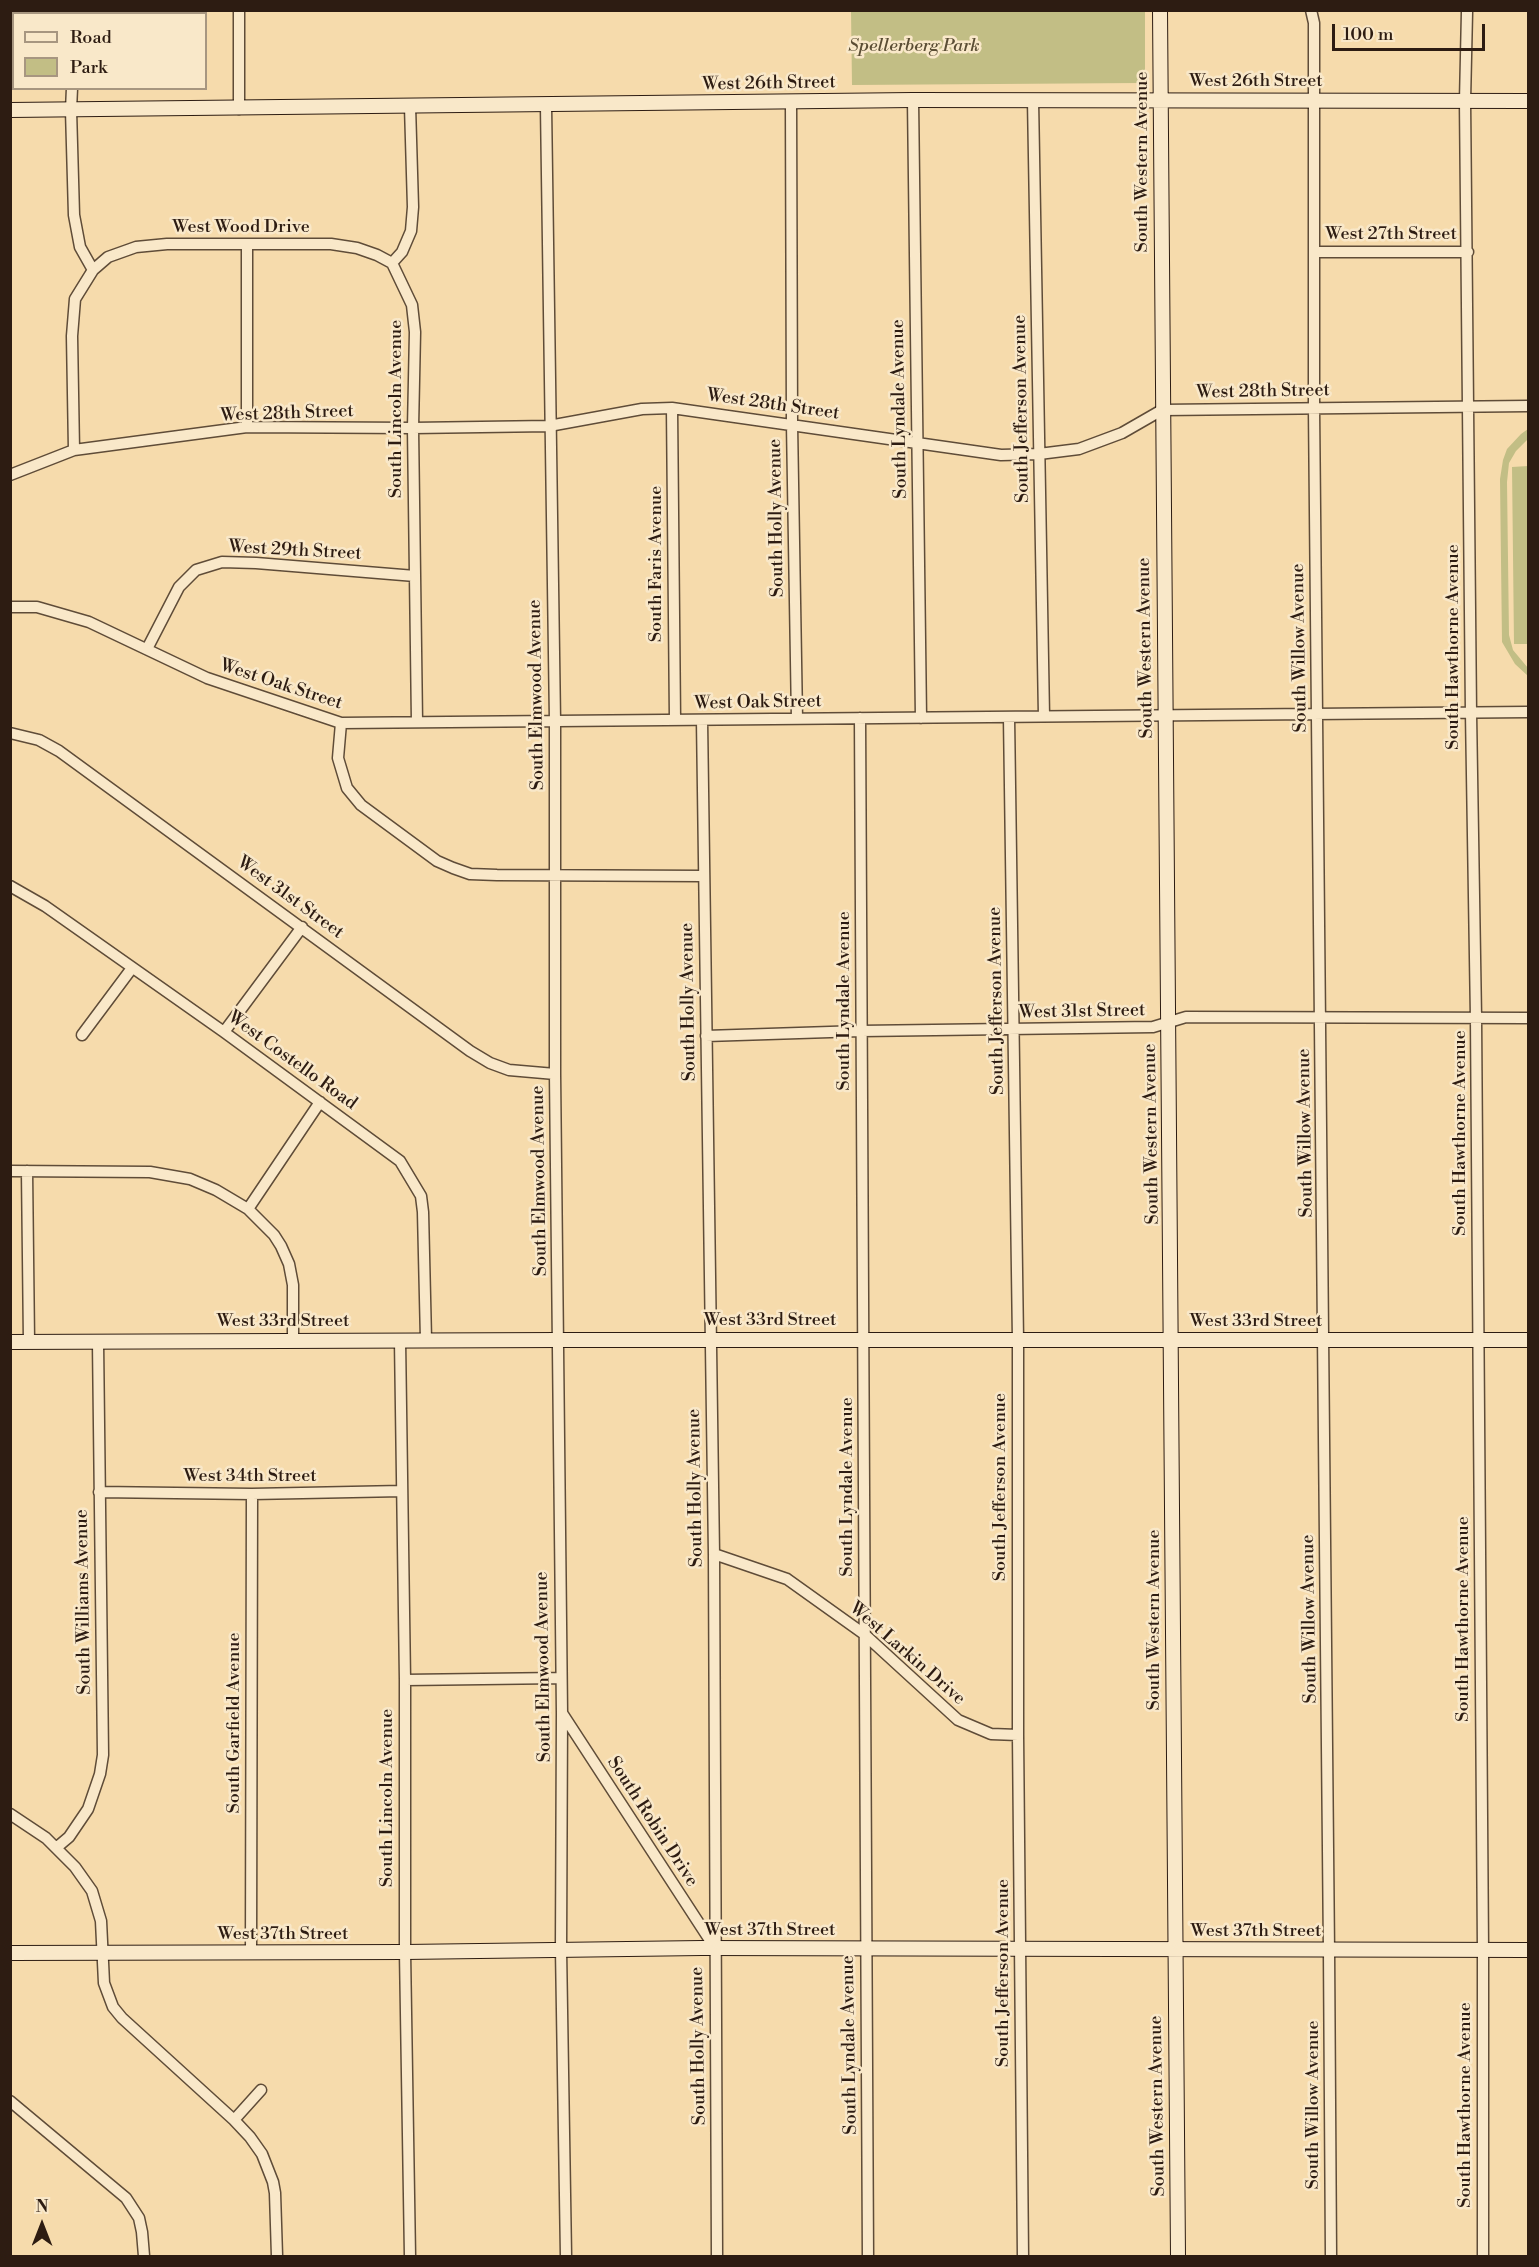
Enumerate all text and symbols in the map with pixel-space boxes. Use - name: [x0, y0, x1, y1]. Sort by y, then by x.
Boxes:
- legend: [12, 12, 207, 90]
- scale bar: [1335, 12, 1488, 50]
- text: 100 m: [1343, 23, 1394, 46]
- text: Road: [70, 26, 112, 49]
- park label: Spellerberg Park: [848, 36, 980, 58]
- text: Park: [70, 56, 107, 79]
- street label: South Western Avenue: [1132, 71, 1154, 253]
- street label: West 26th Street: [1189, 71, 1323, 93]
- street label: West 26th Street: [702, 72, 836, 96]
- street label: West Wood Drive: [172, 217, 310, 239]
- street label: West 27th Street: [1325, 224, 1457, 246]
- street label: South Jefferson Avenue: [1010, 315, 1034, 503]
- street label: South Lyndale Avenue: [888, 319, 912, 499]
- street label: South Lincoln Avenue: [386, 320, 408, 498]
- street label: West 28th Street: [1196, 380, 1330, 404]
- street label: West 28th Street: [705, 385, 841, 425]
- street label: West 28th Street: [220, 401, 354, 427]
- street label: South Holly Avenue: [765, 438, 789, 598]
- street label: South Faris Avenue: [646, 486, 668, 642]
- street label: West 29th Street: [228, 537, 362, 565]
- street label: South Hawthorne Avenue: [1443, 544, 1465, 750]
- street label: South Western Avenue: [1134, 557, 1158, 739]
- street label: South Willow Avenue: [1288, 563, 1312, 733]
- street label: South Elmwood Avenue: [525, 599, 549, 791]
- street label: West Oak Street: [217, 655, 345, 715]
- street label: West Oak Street: [694, 691, 822, 715]
- street label: West 31st Street: [232, 852, 348, 944]
- street label: South Jefferson Avenue: [985, 907, 1009, 1095]
- street label: South Lyndale Avenue: [834, 911, 856, 1091]
- street label: South Holly Avenue: [677, 922, 701, 1082]
- street label: West 31st Street: [1019, 1000, 1145, 1024]
- street label: West Costello Road: [223, 1007, 361, 1115]
- street label: South Hawthorne Avenue: [1450, 1030, 1472, 1236]
- street label: South Western Avenue: [1140, 1043, 1164, 1225]
- street label: South Willow Avenue: [1294, 1048, 1318, 1218]
- street label: South Elmwood Avenue: [528, 1085, 552, 1277]
- street label: West 33rd Street: [704, 1310, 836, 1332]
- street label: West 33rd Street: [217, 1311, 349, 1333]
- street label: West 33rd Street: [1190, 1311, 1322, 1333]
- street label: South Jefferson Avenue: [990, 1393, 1012, 1581]
- street label: South Lyndale Avenue: [837, 1397, 859, 1577]
- street label: South Holly Avenue: [684, 1408, 708, 1568]
- street label: West 34th Street: [183, 1466, 317, 1488]
- street label: South Williams Avenue: [72, 1509, 96, 1695]
- street label: South Hawthorne Avenue: [1453, 1516, 1475, 1722]
- street label: South Western Avenue: [1144, 1529, 1166, 1711]
- street label: South Willow Avenue: [1298, 1534, 1322, 1704]
- street label: South Elmwood Avenue: [532, 1571, 556, 1763]
- street label: West Larkin Drive: [845, 1598, 969, 1710]
- street label: South Garfield Avenue: [224, 1632, 246, 1814]
- street label: South Lincoln Avenue: [377, 1709, 399, 1887]
- street label: South Robin Drive: [602, 1753, 702, 1891]
- street label: South Jefferson Avenue: [993, 1879, 1015, 2067]
- street label: West 37th Street: [705, 1920, 835, 1942]
- street label: West 37th Street: [1191, 1921, 1321, 1943]
- street label: West 37th Street: [218, 1924, 348, 1946]
- street label: South Lyndale Avenue: [838, 1955, 862, 2135]
- street label: South Holly Avenue: [687, 1966, 711, 2126]
- street label: South Hawthorne Avenue: [1455, 2002, 1477, 2208]
- street label: South Western Avenue: [1146, 2015, 1170, 2197]
- street label: South Willow Avenue: [1303, 2020, 1325, 2190]
- north arrow: [12, 2195, 72, 2255]
- text: N: [36, 2197, 48, 2217]

